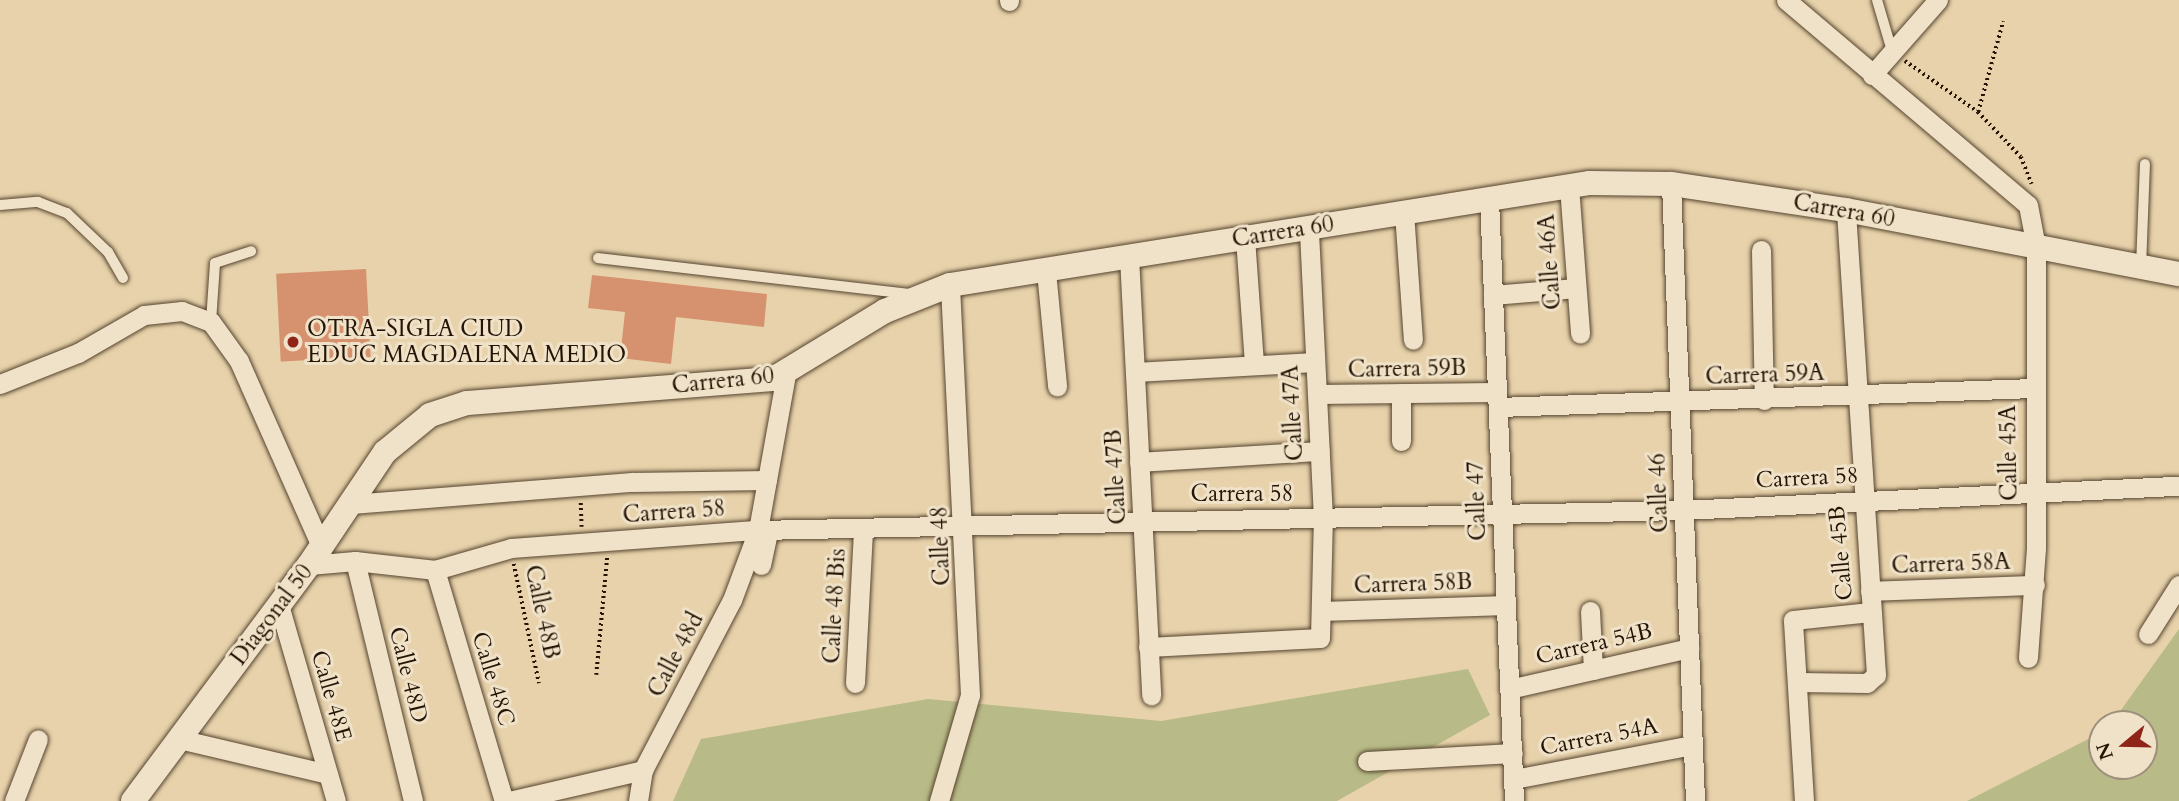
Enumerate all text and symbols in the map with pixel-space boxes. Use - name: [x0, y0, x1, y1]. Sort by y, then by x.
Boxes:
- street label: Carrera 60: [1791, 188, 1897, 234]
- street label: Carrera 60: [1230, 210, 1336, 254]
- street label: Calle 46A: [1533, 213, 1567, 311]
- place label: OTRA-SIGLA CIUD EDUC MAGDALENA MEDIO: [307, 315, 626, 369]
- marker: OTRA-SIGLA CIUD EDUC MAGDALENA MEDIO: [285, 334, 301, 350]
- street label: Carrera 59B: [1348, 354, 1466, 384]
- street label: Carrera 59A: [1705, 359, 1825, 391]
- street label: Carrera 60: [670, 362, 776, 400]
- street label: Calle 47A: [1277, 364, 1309, 462]
- street label: Calle 45A: [1994, 405, 2024, 501]
- street label: Calle 47B: [1100, 429, 1132, 525]
- street label: Calle 46: [1644, 453, 1674, 533]
- street label: Calle 47: [1462, 461, 1492, 541]
- street label: Carrera 58: [1755, 462, 1859, 494]
- street label: Carrera 58: [1191, 480, 1293, 508]
- street label: Carrera 58: [622, 495, 726, 529]
- street label: Calle 45B: [1823, 504, 1859, 602]
- street label: Calle 48: [926, 506, 956, 586]
- street label: Calle 48 Bis: [818, 548, 852, 664]
- street label: Carrera 58A: [1891, 548, 2011, 580]
- street label: Diagonal 50: [225, 559, 319, 671]
- street label: Calle 48B: [519, 563, 565, 661]
- street label: Carrera 58B: [1353, 568, 1473, 600]
- street label: Calle 48d: [642, 608, 710, 702]
- street label: Carrera 54B: [1533, 617, 1655, 671]
- street label: Calle 48D: [383, 624, 433, 726]
- street label: Calle 48C: [466, 629, 520, 729]
- street label: Calle 48E: [305, 647, 357, 745]
- north arrow: [2088, 710, 2158, 780]
- street label: Carrera 54A: [1538, 712, 1660, 762]
- text: N: [2090, 739, 2120, 763]

